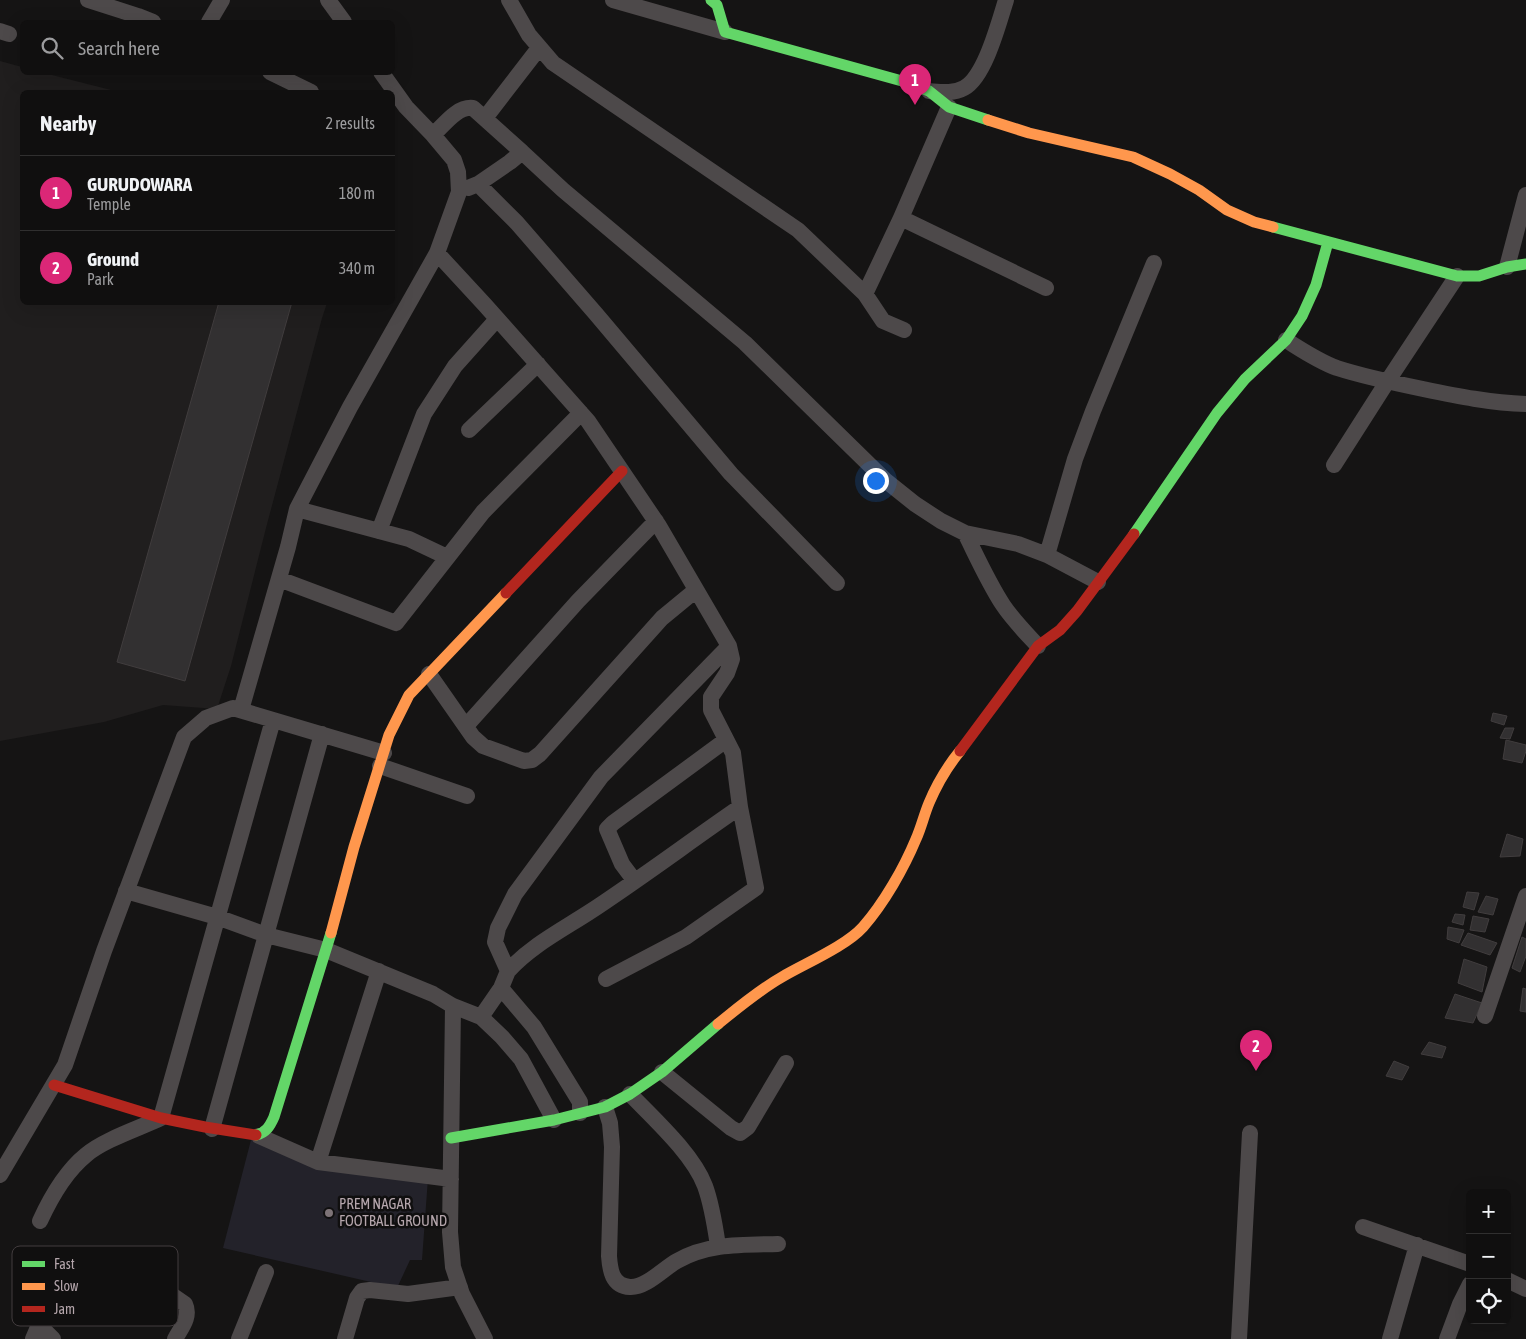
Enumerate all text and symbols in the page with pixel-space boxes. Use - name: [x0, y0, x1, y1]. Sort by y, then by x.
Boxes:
- search box: [20, 20, 395, 75]
- icon: search: [38, 34, 66, 62]
- text: Search here: [78, 37, 160, 59]
- pin: 1: [899, 64, 931, 105]
- text: Nearby: [40, 111, 96, 135]
- text: 2 results: [325, 114, 375, 132]
- text: GURUDOWARA: [87, 173, 192, 195]
- text: 1: [52, 184, 60, 202]
- text: 180 m: [339, 184, 375, 202]
- text: Temple: [87, 195, 131, 213]
- text: Ground: [87, 248, 139, 270]
- text: 2: [52, 259, 60, 277]
- text: 340 m: [339, 259, 375, 277]
- text: Park: [87, 270, 114, 288]
- your location: [863, 468, 889, 494]
- pin: 2: [1240, 1030, 1272, 1071]
- map controls: [1466, 1189, 1511, 1324]
- button: +: [1466, 1189, 1511, 1234]
- place label: PREM NAGAR FOOTBALL GROUND: [339, 1195, 447, 1229]
- marker: PREM NAGAR FOOTBALL GROUND: [323, 1207, 335, 1219]
- button: −: [1466, 1234, 1511, 1279]
- legend: [12, 1246, 178, 1326]
- text: Fast: [54, 1256, 75, 1272]
- text: Slow: [54, 1278, 79, 1294]
- button: locate: [1466, 1279, 1511, 1324]
- text: Jam: [54, 1301, 75, 1317]

